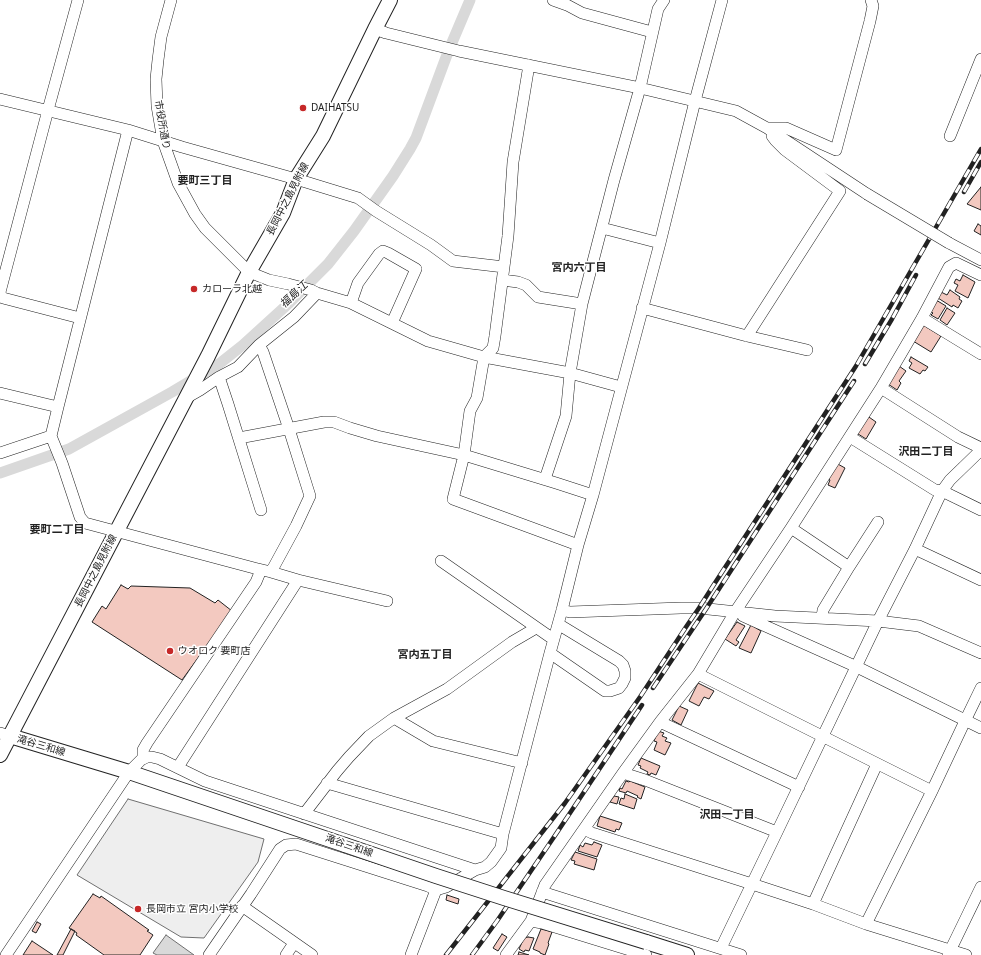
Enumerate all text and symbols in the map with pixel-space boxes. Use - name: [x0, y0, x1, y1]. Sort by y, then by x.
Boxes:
- street label: 市役所通り: [152, 99, 172, 151]
- place label: DAIHATSU: [311, 102, 359, 114]
- marker: DAIHATSU: [298, 103, 308, 113]
- street label: 長岡中之島見附線: [264, 161, 312, 237]
- district label: 要町三丁目: [178, 174, 232, 188]
- district label: 宮内六丁目: [552, 261, 606, 275]
- water label: 福島江: [277, 279, 311, 311]
- place label: カローラ北越: [202, 283, 262, 295]
- marker: カローラ北越: [189, 284, 199, 294]
- district label: 沢田二丁目: [899, 445, 953, 459]
- district label: 要町二丁目: [30, 523, 84, 537]
- street label: 長岡中之島見附線: [72, 533, 120, 609]
- place label: ウオロク 要町店: [178, 645, 251, 657]
- marker: ウオロク 要町店: [165, 646, 175, 656]
- district label: 宮内五丁目: [398, 648, 452, 662]
- street label: 滝谷三和線: [15, 733, 67, 759]
- district label: 沢田一丁目: [700, 808, 754, 822]
- street label: 滝谷三和線: [323, 832, 375, 860]
- place label: 長岡市立 宮内小学校: [146, 903, 239, 915]
- marker: 長岡市立 宮内小学校: [133, 904, 143, 914]

